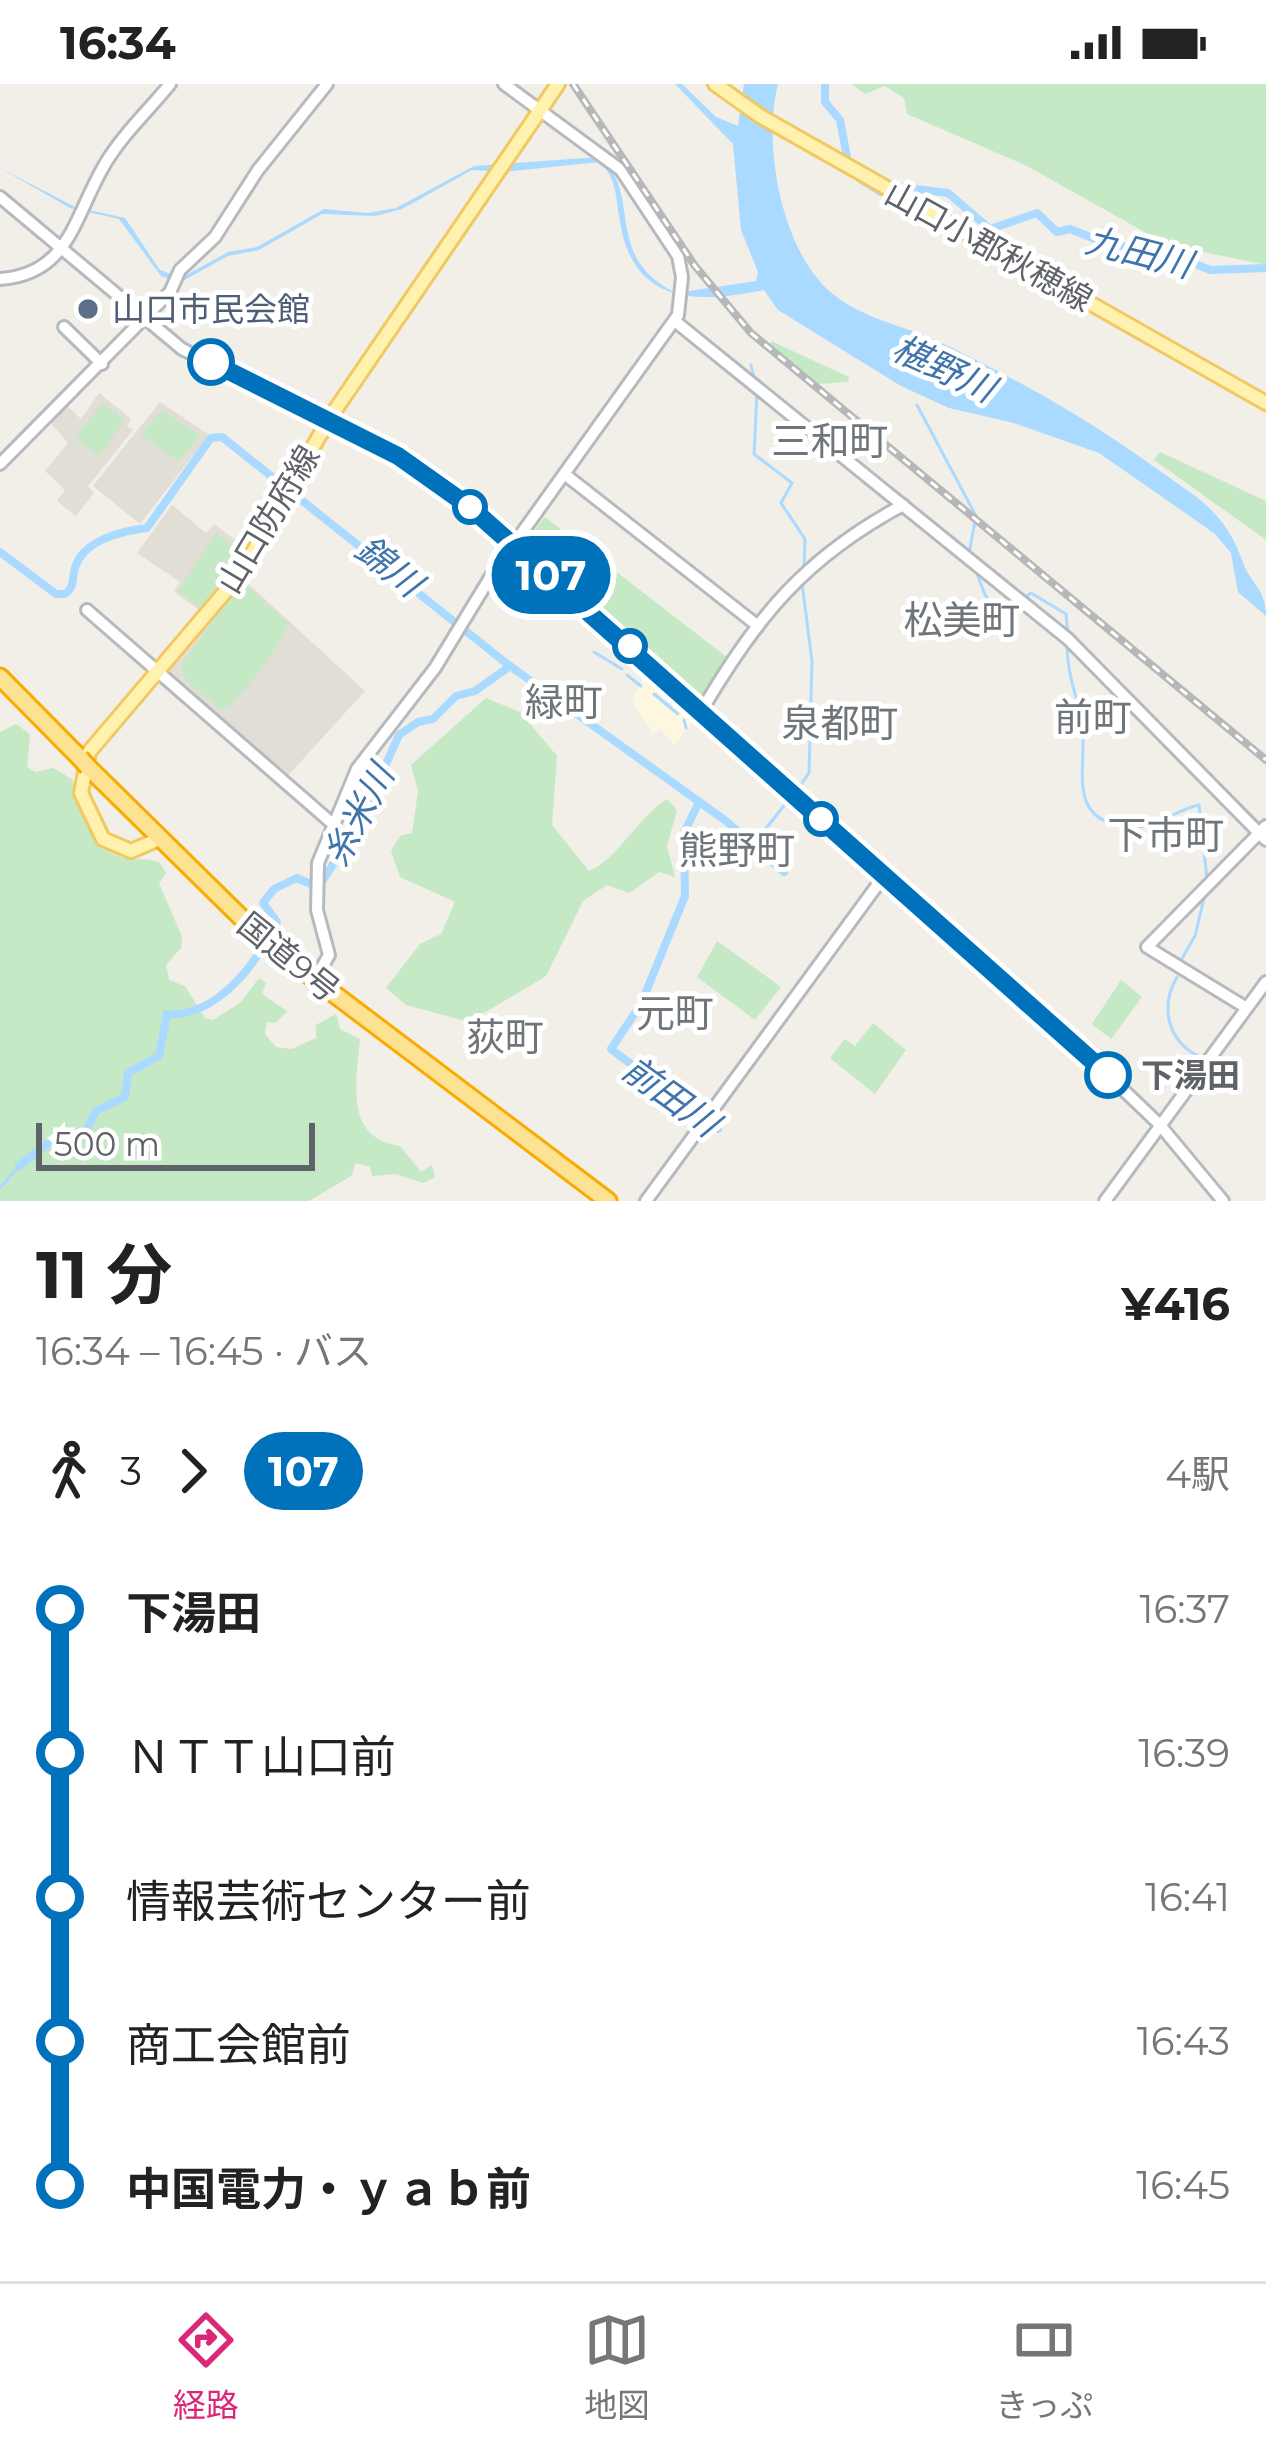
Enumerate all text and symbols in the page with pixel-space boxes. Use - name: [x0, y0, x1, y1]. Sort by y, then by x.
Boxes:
- text: 16:34: [60, 15, 176, 70]
- street label: 山口小郡秋穂線: [878, 173, 1100, 319]
- water label: 九田川: [1081, 218, 1201, 287]
- place label: 山口市民会館: [112, 289, 310, 329]
- marker: 山口市民会館: [75, 296, 101, 322]
- water label: 椹野川: [886, 325, 1006, 412]
- unlabelled marker: [189, 340, 233, 384]
- district label: 三和町: [771, 417, 889, 465]
- street label: 山口防府線: [208, 438, 328, 600]
- unlabelled marker: [454, 491, 486, 523]
- water label: 錦川: [347, 526, 434, 608]
- line badge: 107: [482, 536, 620, 614]
- text: 107: [516, 549, 586, 601]
- district label: 松美町: [903, 596, 1021, 644]
- unlabelled marker: [614, 630, 646, 662]
- district label: 緑町: [525, 678, 603, 726]
- district label: 前町: [1054, 693, 1132, 741]
- district label: 泉都町: [781, 699, 899, 747]
- water label: 糸米川: [313, 753, 405, 873]
- unlabelled marker: [805, 803, 837, 835]
- district label: 下市町: [1107, 811, 1225, 859]
- district label: 熊野町: [678, 826, 796, 874]
- street label: 国道9号: [230, 904, 348, 1010]
- district label: 元町: [636, 989, 714, 1037]
- district label: 荻町: [466, 1013, 544, 1061]
- water label: 前田川: [614, 1046, 731, 1148]
- marker: 下湯田: [1086, 1053, 1130, 1097]
- place label: 下湯田: [1141, 1055, 1240, 1095]
- scale bar: [36, 1117, 315, 1170]
- text: 500 m: [54, 1124, 160, 1164]
- text: 11 分: [36, 1234, 172, 1315]
- text: ¥416: [1121, 1276, 1230, 1331]
- text: 16:34 – 16:45 · バス: [36, 1327, 372, 1375]
- icon: walk: [36, 1438, 102, 1504]
- icon: forward: [160, 1438, 226, 1504]
- text: 107: [268, 1445, 339, 1497]
- text: 3: [120, 1447, 142, 1495]
- text: 4駅: [1165, 1450, 1230, 1498]
- text: 下湯田: [126, 1585, 261, 1640]
- text: 16:37: [1139, 1585, 1230, 1633]
- text: ＮＴＴ山口前: [126, 1729, 396, 1784]
- text: 16:39: [1138, 1729, 1230, 1777]
- text: 情報芸術センター前: [126, 1873, 531, 1928]
- text: 16:41: [1145, 1873, 1230, 1921]
- text: 商工会館前: [126, 2017, 351, 2072]
- text: 16:43: [1137, 2017, 1230, 2065]
- text: 中国電力・ｙａｂ前: [126, 2161, 531, 2216]
- text: 16:45: [1136, 2161, 1230, 2209]
- tab: 経路: [173, 2307, 239, 2427]
- tab: 地図: [584, 2307, 650, 2427]
- tab: きっぷ: [996, 2307, 1093, 2427]

